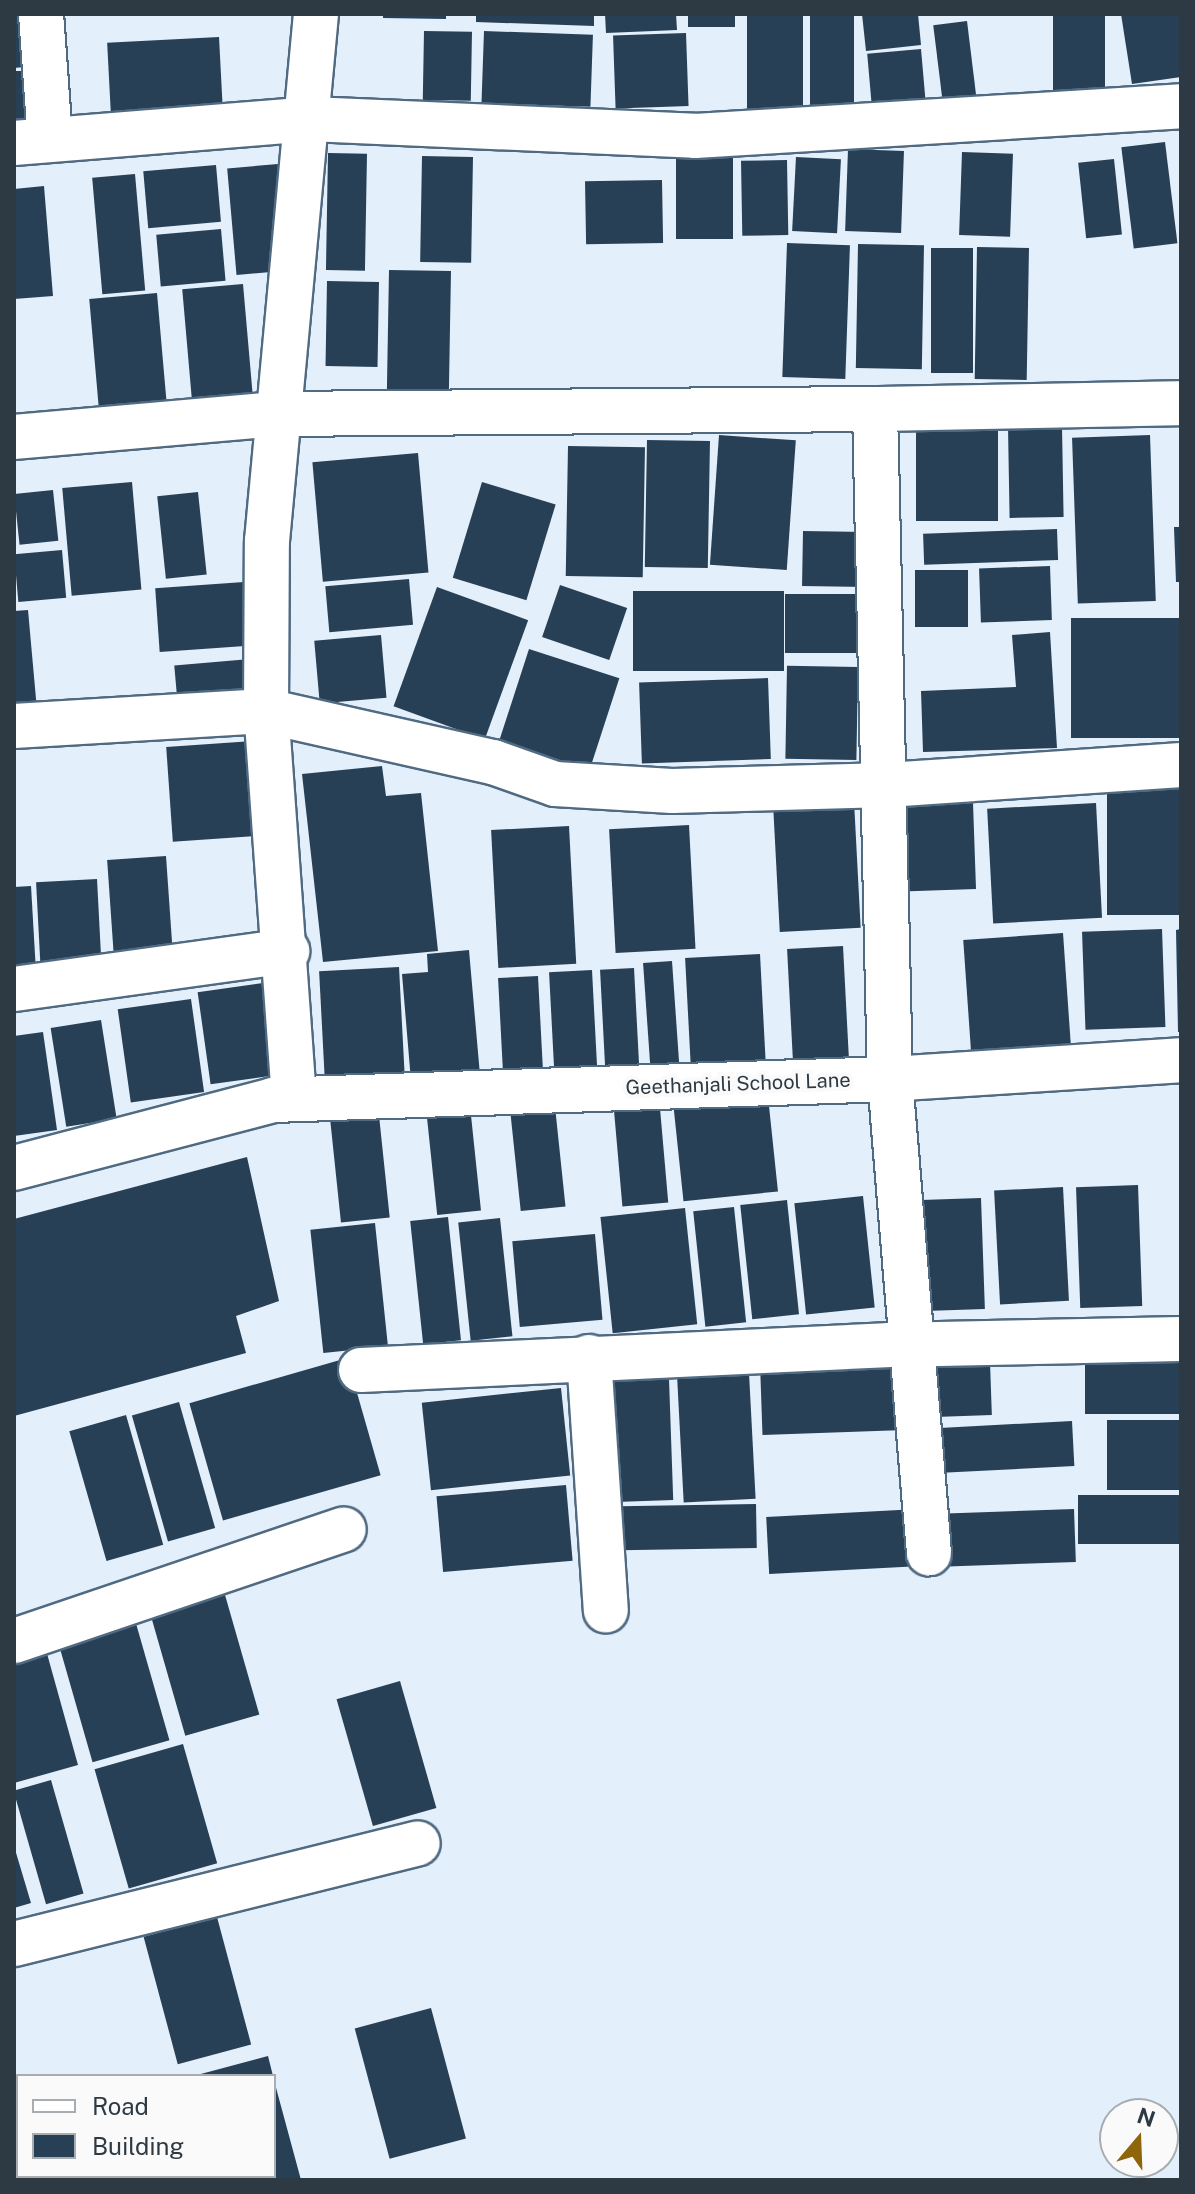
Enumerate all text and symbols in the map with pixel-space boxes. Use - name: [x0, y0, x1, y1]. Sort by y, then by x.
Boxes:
- street label: Geethanjali School Lane: [625, 1068, 851, 1100]
- legend: [16, 2074, 276, 2178]
- text: Road: [92, 2092, 149, 2120]
- north arrow: [1099, 2098, 1179, 2178]
- text: N: [1134, 2102, 1159, 2132]
- text: Building: [92, 2132, 184, 2160]

